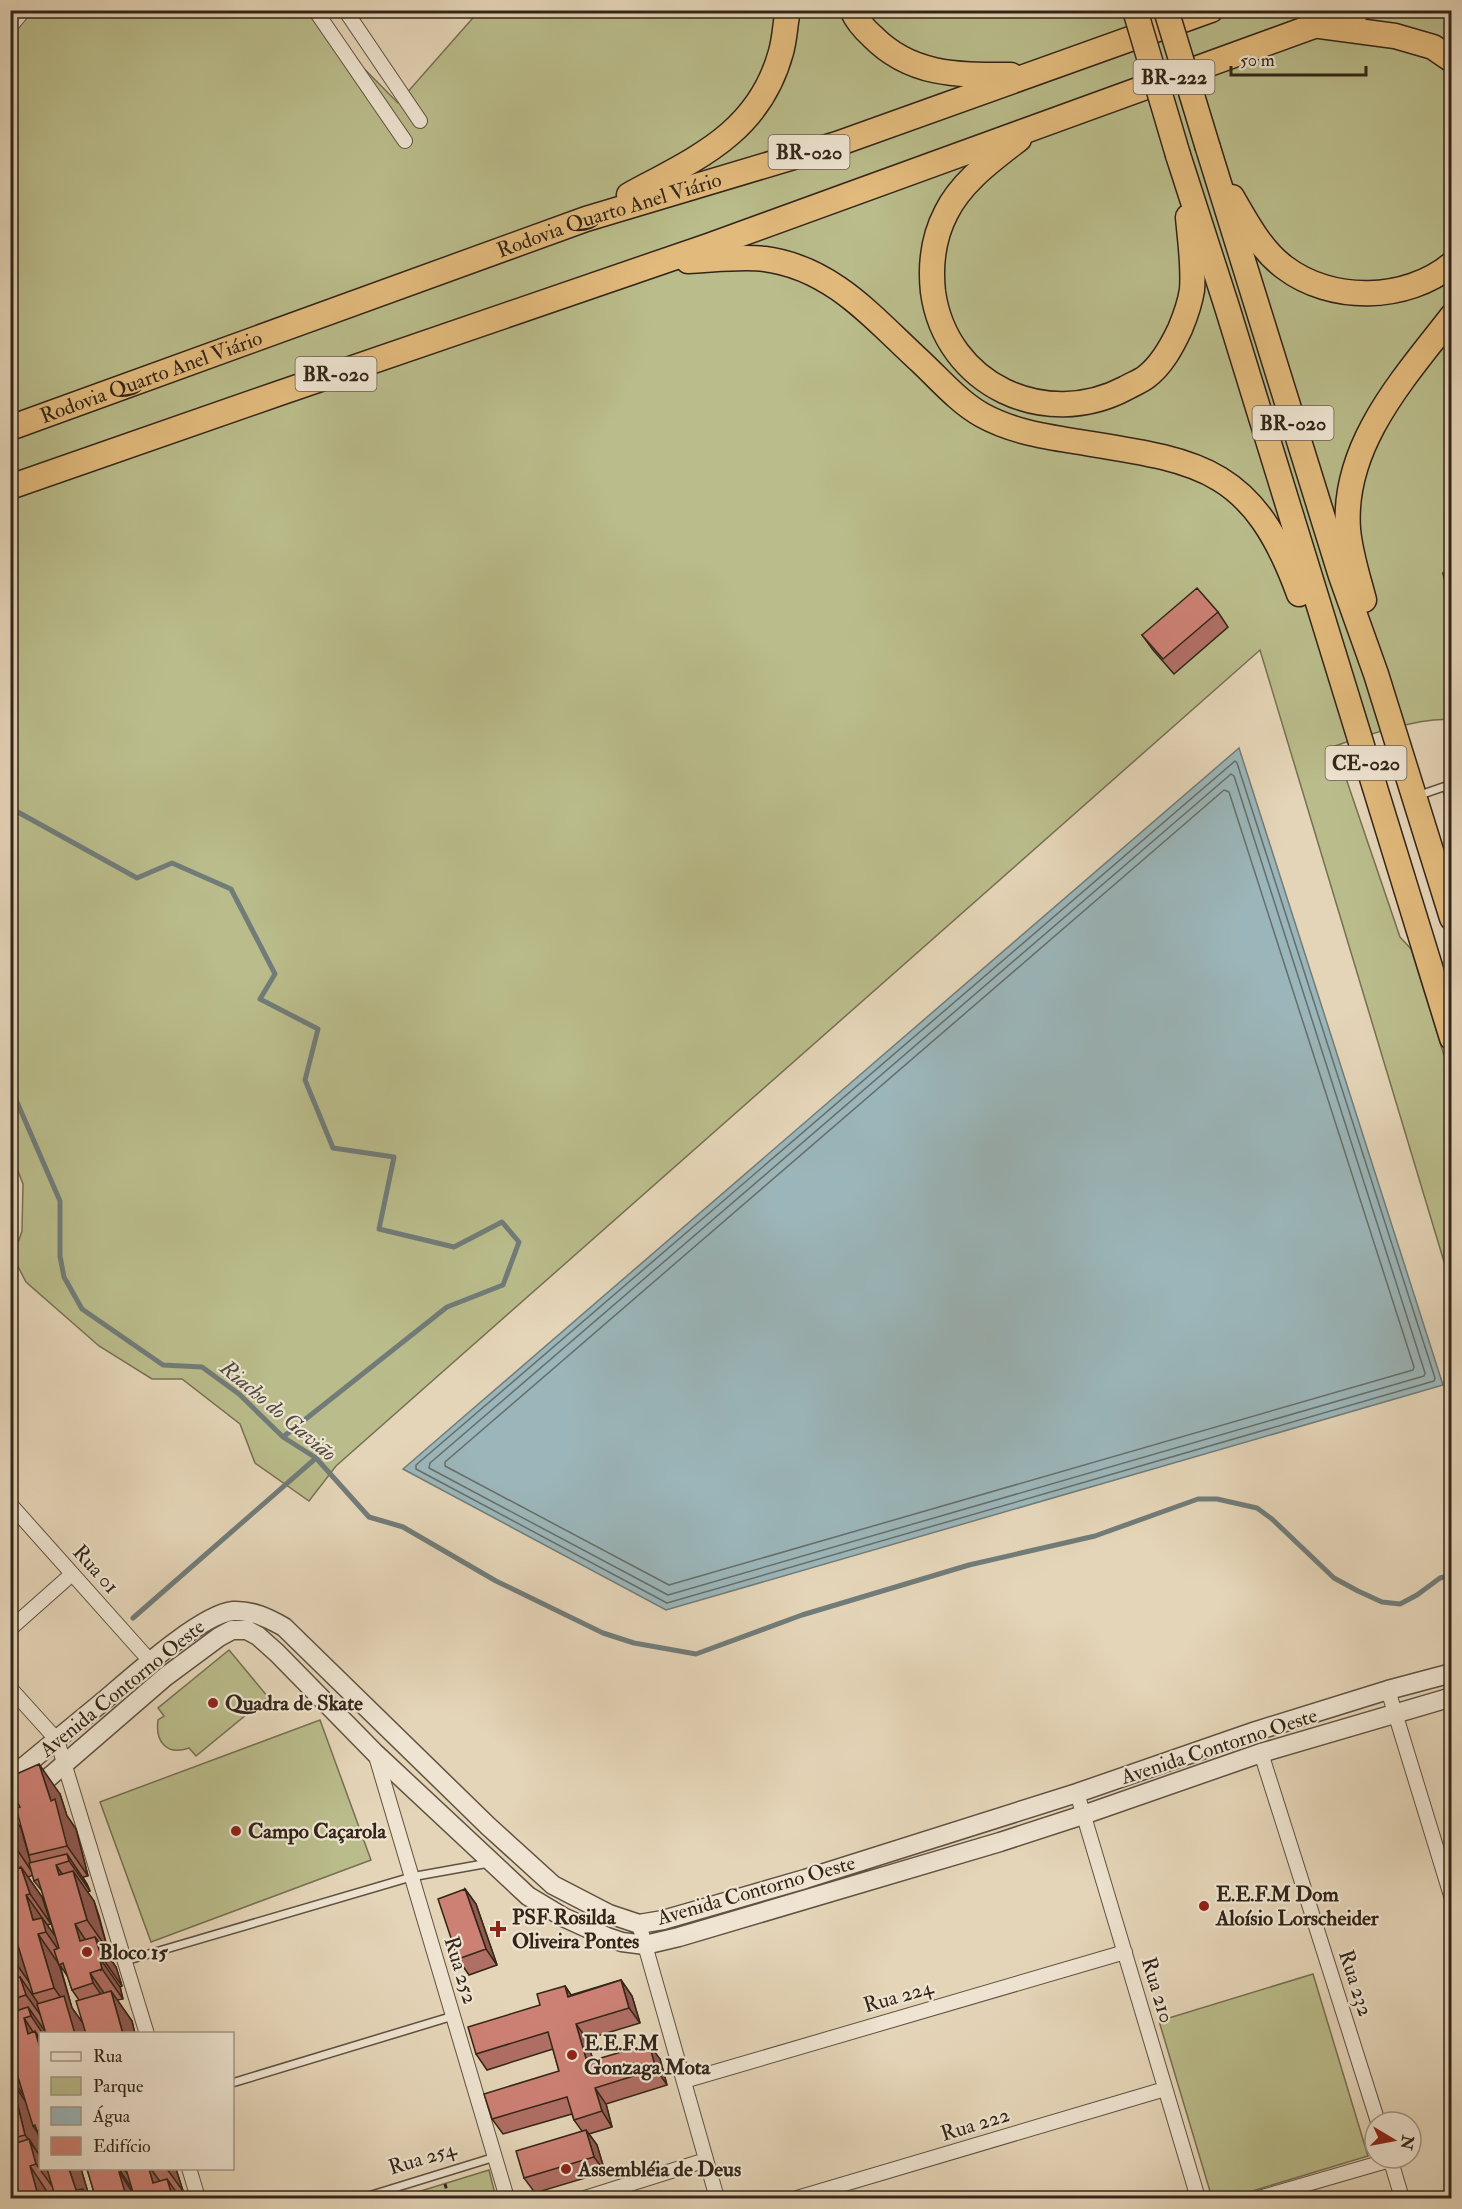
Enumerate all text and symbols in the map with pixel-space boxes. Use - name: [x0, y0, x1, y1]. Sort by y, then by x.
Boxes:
- scale bar: [1231, 39, 1366, 77]
- text: 50 m: [1240, 49, 1275, 72]
- road number: BR-222: [1134, 60, 1214, 94]
- road number: BR-020: [768, 135, 850, 169]
- street label: Rodovia Quarto Anel Viário: [493, 166, 725, 264]
- street label: Rodovia Quarto Anel Viário: [36, 325, 266, 430]
- road number: BR-020: [296, 357, 376, 391]
- road number: BR-020: [1252, 406, 1334, 440]
- road number: CE-020: [1326, 746, 1406, 780]
- water label: Riacho do Gavião: [214, 1353, 342, 1468]
- street label: Rua 01: [67, 1539, 125, 1600]
- street label: Avenida Contorno Oeste: [33, 1613, 211, 1764]
- place label: Quadra de Skate: [225, 1690, 363, 1717]
- marker: Quadra de Skate: [206, 1696, 220, 1710]
- street label: Avenida Contorno Oeste: [1117, 1702, 1321, 1791]
- place label: Campo Caçarola: [248, 1818, 387, 1845]
- marker: Campo Caçarola: [229, 1824, 243, 1838]
- street label: Avenida Contorno Oeste: [653, 1849, 859, 1932]
- place label: E.E.F.M Dom Aloísio Lorscheider: [1215, 1881, 1380, 1932]
- marker: E.E.F.M Dom Aloísio Lorscheider: [1197, 1899, 1211, 1913]
- place label: PSF Rosilda Oliveira Pontes: [512, 1904, 639, 1955]
- marker: PSF Rosilda Oliveira Pontes: [489, 1920, 507, 1938]
- street label: Rua 252: [438, 1933, 484, 2007]
- place label: Bloco 15: [99, 1939, 168, 1966]
- marker: Bloco 15: [80, 1945, 94, 1959]
- street label: Rua 232: [1332, 1947, 1379, 2020]
- street label: Rua 210: [1135, 1954, 1180, 2026]
- street label: Rua 224: [860, 1973, 938, 2019]
- place label: E.E.F.M Gonzaga Mota: [584, 2030, 712, 2081]
- legend: [39, 2032, 234, 2170]
- text: Rua: [93, 2045, 123, 2068]
- marker: E.E.F.M Gonzaga Mota: [565, 2048, 579, 2062]
- text: Parque: [93, 2075, 144, 2098]
- street label: Rua 222: [937, 2101, 1013, 2148]
- text: Água: [92, 2105, 131, 2128]
- north arrow: [1363, 2110, 1423, 2170]
- text: N: [1396, 2133, 1418, 2152]
- text: Edifício: [93, 2135, 151, 2158]
- street label: Rua 254: [385, 2135, 461, 2182]
- place label: Assembléia de Deus: [577, 2156, 741, 2183]
- marker: Assembléia de Deus: [559, 2162, 573, 2176]

